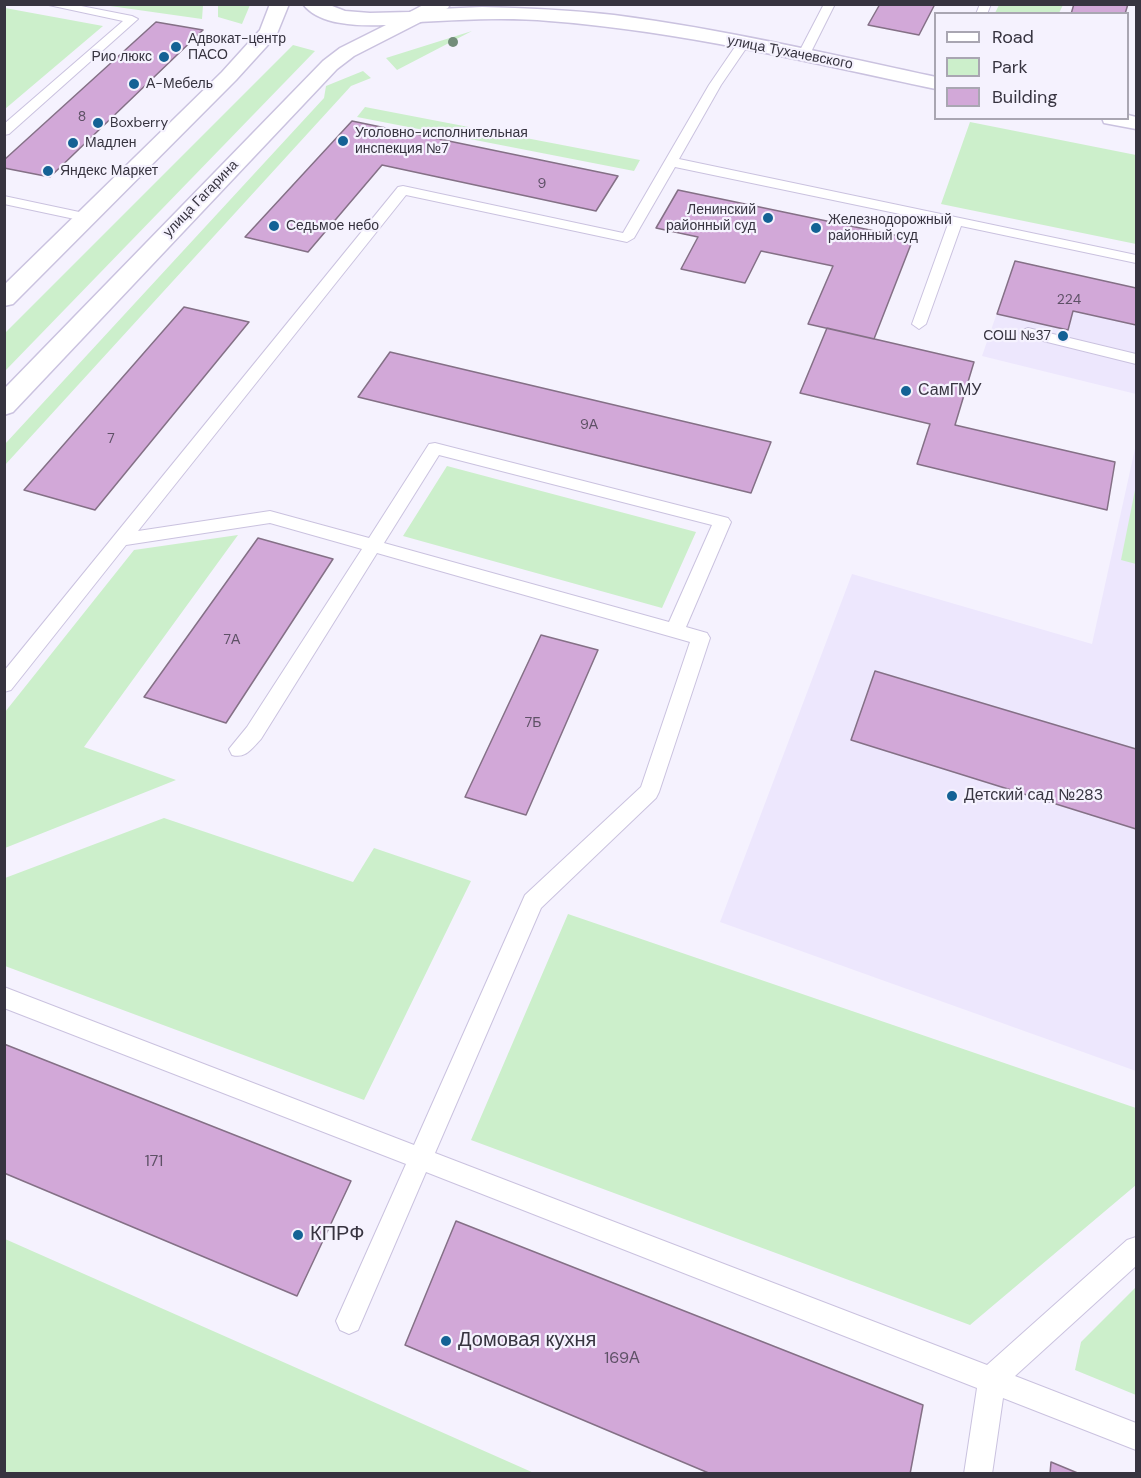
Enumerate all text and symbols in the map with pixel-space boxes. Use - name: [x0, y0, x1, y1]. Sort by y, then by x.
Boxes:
- legend: [934, 12, 1129, 120]
- text: Road: [992, 25, 1034, 49]
- place label: Адвокат-центр ПАСО: [188, 31, 286, 63]
- street label: улица Тухачевского: [726, 33, 854, 73]
- marker: Адвокат-центр ПАСО: [169, 40, 183, 54]
- place label: Рио люкс: [91, 49, 152, 65]
- marker: Рио люкс: [157, 50, 171, 64]
- text: Park: [992, 55, 1028, 79]
- place label: А-Мебель: [146, 76, 213, 92]
- marker: А-Мебель: [127, 77, 141, 91]
- text: Building: [992, 85, 1057, 109]
- house number: 8: [78, 109, 86, 125]
- place label: Boxberry: [110, 115, 168, 131]
- marker: Boxberry: [91, 116, 105, 130]
- place label: Уголовно-исполнительная инспекция №7: [355, 125, 528, 158]
- marker: Уголовно-исполнительная инспекция №7: [336, 134, 350, 148]
- place label: Мадлен: [85, 135, 136, 151]
- marker: Мадлен: [66, 136, 80, 150]
- street label: улица Гагарина: [160, 157, 242, 241]
- place label: Яндекс Маркет: [60, 163, 158, 179]
- marker: Яндекс Маркет: [41, 164, 55, 178]
- house number: 9: [538, 176, 546, 192]
- place label: Ленинский районный суд: [666, 202, 756, 234]
- marker: Ленинский районный суд: [761, 211, 775, 225]
- place label: Железнодорожный районный суд: [828, 212, 952, 244]
- place label: Седьмое небо: [286, 218, 379, 234]
- marker: Седьмое небо: [267, 219, 281, 233]
- marker: Железнодорожный районный суд: [809, 221, 823, 235]
- house number: 224: [1057, 292, 1081, 308]
- place label: СОШ №37: [983, 328, 1051, 344]
- marker: СОШ №37: [1056, 329, 1070, 343]
- place label: СамГМУ: [918, 381, 981, 401]
- marker: СамГМУ: [899, 384, 913, 398]
- house number: 9А: [580, 417, 598, 433]
- house number: 7: [107, 431, 115, 447]
- house number: 7А: [224, 632, 240, 648]
- house number: 7Б: [525, 715, 541, 731]
- place label: Детский сад №283: [964, 786, 1103, 806]
- marker: Детский сад №283: [945, 789, 959, 803]
- house number: 171: [145, 1152, 163, 1172]
- place label: КПРФ: [310, 1223, 364, 1247]
- marker: КПРФ: [291, 1228, 305, 1242]
- place label: Домовая кухня: [458, 1329, 596, 1353]
- marker: Домовая кухня: [439, 1334, 453, 1348]
- house number: 169А: [604, 1349, 640, 1369]

